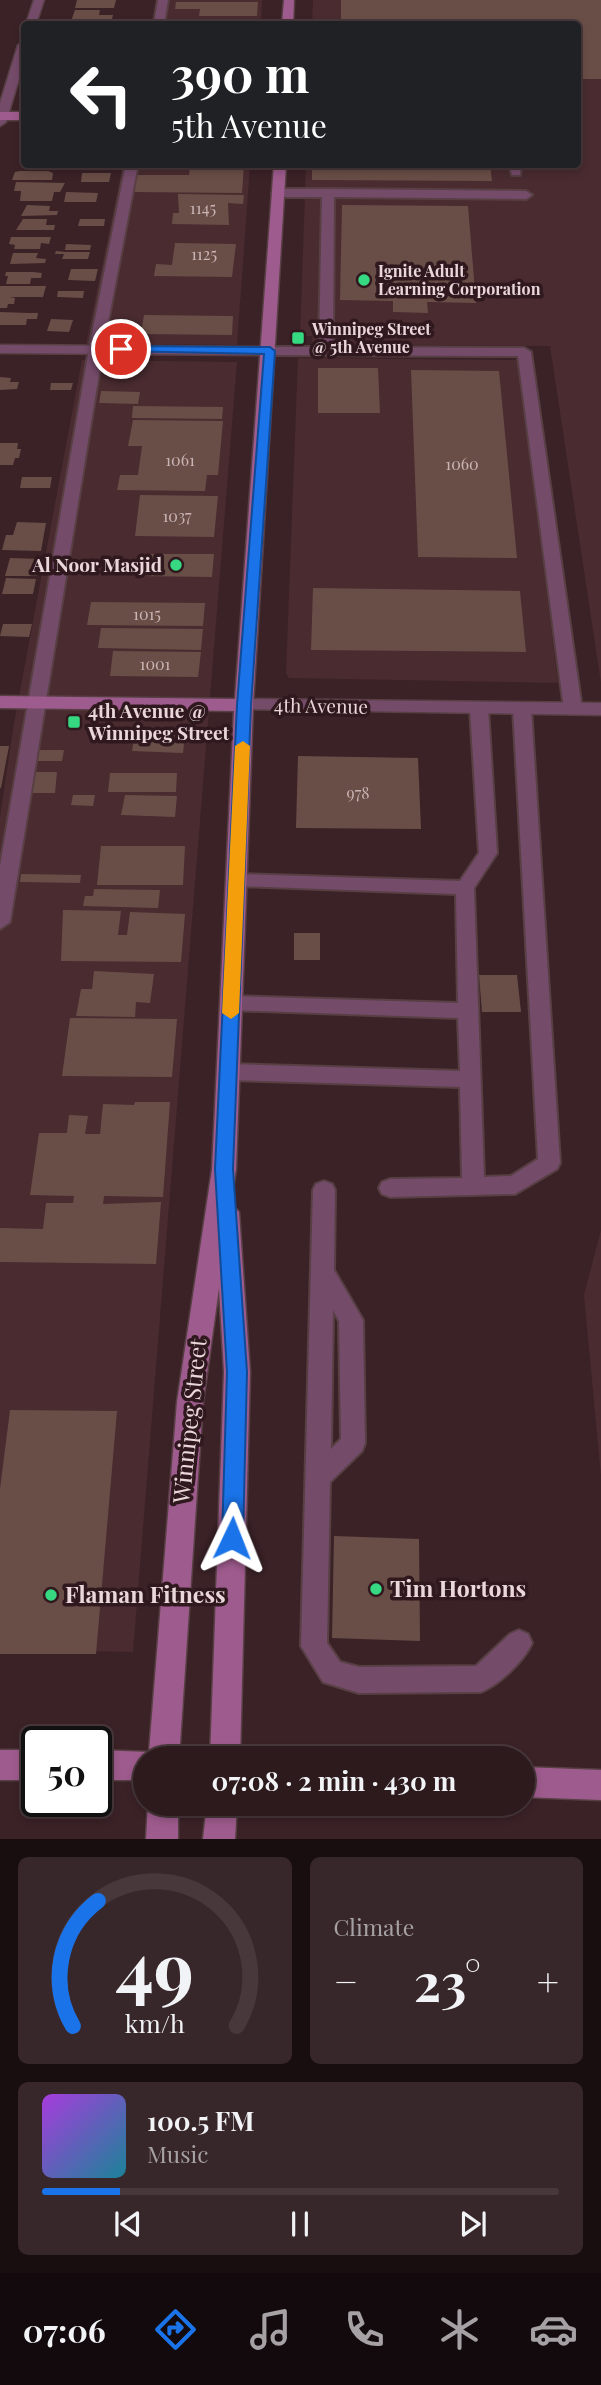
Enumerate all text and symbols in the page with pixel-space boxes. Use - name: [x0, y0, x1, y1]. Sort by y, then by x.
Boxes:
- text: 390 m: [171, 40, 309, 105]
- icon: left: [56, 49, 147, 140]
- text: 5th Avenue: [171, 103, 327, 146]
- house number: 1145: [190, 197, 216, 218]
- house number: 1125: [191, 243, 217, 264]
- place label: Ignite Adult Learning Corporation: [378, 260, 541, 299]
- marker: Ignite Adult Learning Corporation: [356, 272, 372, 288]
- place label: Winnipeg Street @ 5th Avenue: [311, 318, 431, 357]
- pin: [91, 319, 151, 379]
- icon: arrive: [102, 330, 140, 368]
- marker: Winnipeg Street @ 5th Avenue: [290, 330, 306, 346]
- house number: 1061: [165, 449, 195, 470]
- house number: 1060: [445, 453, 479, 474]
- house number: 1037: [162, 505, 192, 526]
- place label: Al Noor Masjid: [31, 551, 163, 577]
- marker: Al Noor Masjid: [168, 557, 184, 573]
- house number: 1015: [133, 603, 161, 624]
- house number: 1001: [139, 653, 171, 674]
- street label: 4th Avenue: [274, 691, 368, 719]
- place label: 4th Avenue @ Winnipeg Street: [87, 697, 230, 745]
- marker: 4th Avenue @ Winnipeg Street: [66, 714, 82, 730]
- house number: 978: [347, 782, 369, 803]
- street label: Winnipeg Street: [164, 1336, 213, 1506]
- position arrow: [195, 1501, 269, 1575]
- place label: Tim Hortons: [390, 1572, 526, 1603]
- place label: Flaman Fitness: [65, 1578, 226, 1609]
- marker: Tim Hortons: [368, 1581, 384, 1597]
- marker: Flaman Fitness: [43, 1587, 59, 1603]
- speed limit sign: 50: [21, 1726, 112, 1817]
- text: 07:08 · 2 min · 430 m: [212, 1763, 456, 1798]
- text: Climate: [334, 1911, 414, 1942]
- text: 49: [115, 1918, 194, 2015]
- text: 23°: [414, 1946, 481, 2015]
- text: −: [334, 1955, 358, 2006]
- text: +: [537, 1955, 559, 2006]
- text: km/h: [125, 2006, 185, 2039]
- text: 100.5 FM: [147, 2103, 254, 2138]
- text: Music: [147, 2138, 208, 2169]
- icon: previous: [109, 2205, 147, 2243]
- icon: pause: [281, 2205, 319, 2243]
- icon: next: [454, 2205, 492, 2243]
- icon: directions: [151, 2305, 200, 2354]
- icon: music: [246, 2305, 295, 2354]
- icon: phone: [340, 2305, 389, 2354]
- icon: climate: [435, 2305, 484, 2354]
- icon: car: [529, 2305, 578, 2354]
- text: 07:06: [23, 2308, 106, 2351]

